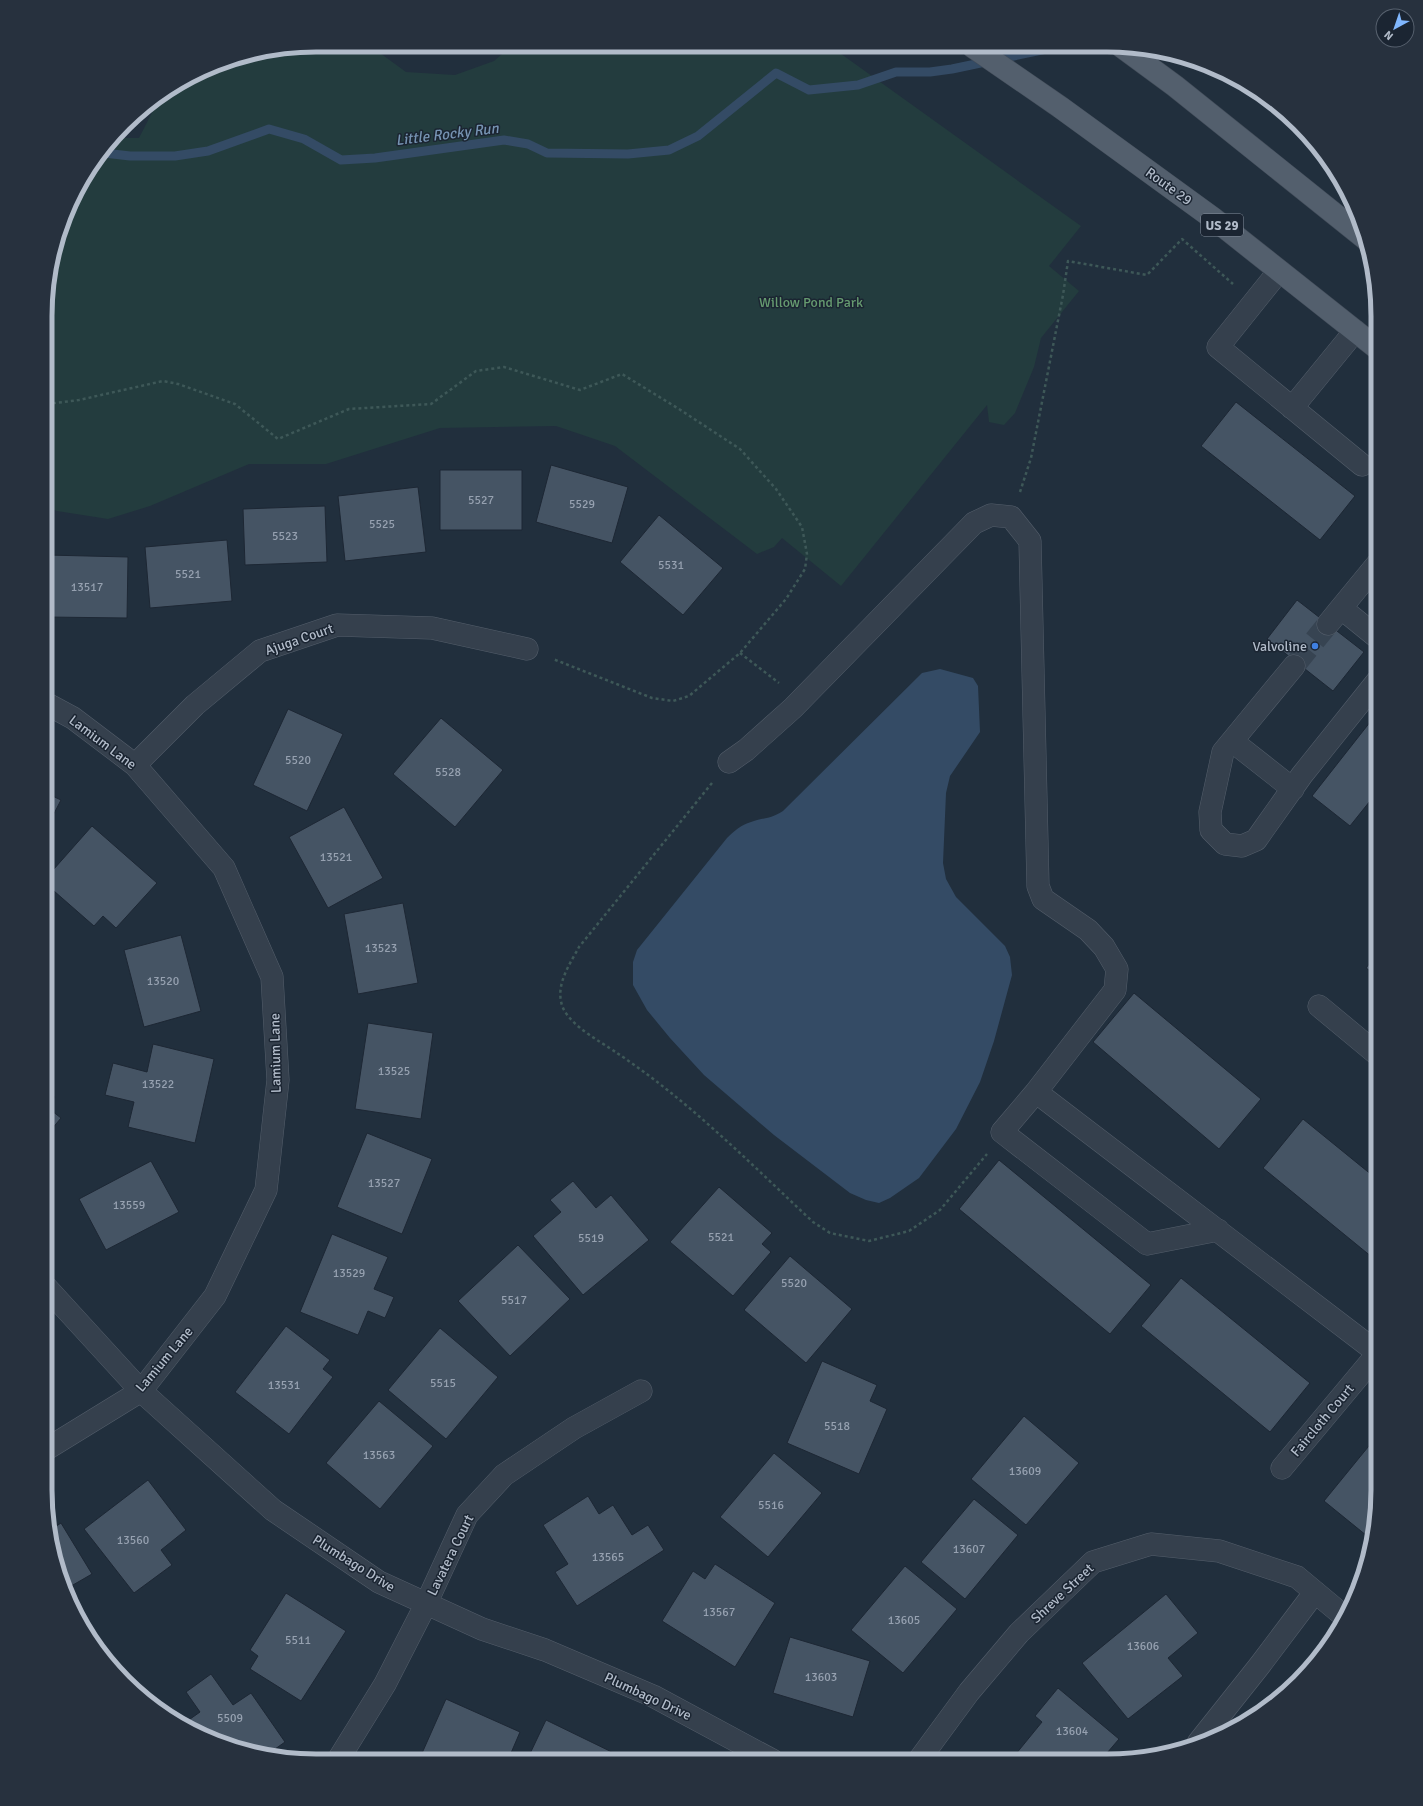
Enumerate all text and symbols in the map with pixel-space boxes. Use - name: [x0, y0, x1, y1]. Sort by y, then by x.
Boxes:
- north arrow: [1375, 8, 1415, 48]
- text: N: [1382, 28, 1396, 43]
- water label: Little Rocky Run: [394, 119, 500, 149]
- street label: Route 29: [1142, 164, 1195, 209]
- road number: US 29: [1201, 214, 1243, 236]
- park label: Willow Pond Park: [759, 294, 863, 311]
- house number: 5527: [468, 493, 494, 508]
- house number: 5529: [569, 497, 595, 512]
- house number: 5525: [369, 517, 395, 532]
- house number: 5523: [272, 529, 298, 544]
- house number: 5531: [658, 558, 684, 573]
- house number: 5521: [175, 567, 201, 582]
- house number: 13517: [71, 580, 103, 595]
- street label: Ajuga Court: [263, 620, 336, 659]
- place label: Valvoline: [1252, 638, 1307, 655]
- marker: Valvoline: [1310, 641, 1320, 651]
- street label: Lamium Lane: [66, 712, 140, 773]
- house number: 5520: [285, 753, 311, 768]
- house number: 5528: [435, 765, 461, 780]
- house number: 13521: [320, 850, 352, 865]
- house number: 13523: [365, 941, 397, 956]
- house number: 13520: [147, 974, 179, 989]
- street label: Lamium Lane: [266, 1013, 285, 1093]
- house number: 13525: [378, 1064, 410, 1079]
- house number: 13522: [142, 1077, 174, 1092]
- house number: 13527: [368, 1176, 400, 1191]
- house number: 13559: [113, 1198, 145, 1213]
- house number: 5521: [708, 1230, 734, 1245]
- house number: 5519: [578, 1231, 604, 1246]
- house number: 13529: [333, 1266, 365, 1281]
- house number: 5520: [781, 1276, 807, 1291]
- house number: 5517: [501, 1293, 527, 1308]
- street label: Lamium Lane: [132, 1323, 197, 1395]
- house number: 5515: [430, 1376, 456, 1391]
- house number: 13531: [268, 1378, 300, 1393]
- street label: Faircloth Court: [1287, 1380, 1358, 1460]
- house number: 5518: [824, 1419, 850, 1434]
- house number: 13563: [363, 1448, 395, 1463]
- house number: 13609: [1009, 1464, 1041, 1479]
- house number: 5516: [758, 1498, 784, 1513]
- street label: Lavatera Court: [424, 1512, 477, 1598]
- street label: Plumbago Drive: [309, 1531, 398, 1596]
- house number: 13560: [117, 1533, 149, 1548]
- house number: 13607: [953, 1542, 985, 1557]
- house number: 13565: [592, 1550, 624, 1565]
- street label: Shreve Street: [1027, 1560, 1097, 1627]
- house number: 13567: [703, 1605, 735, 1620]
- house number: 13605: [888, 1613, 920, 1628]
- house number: 5511: [285, 1633, 311, 1648]
- house number: 13606: [1127, 1639, 1159, 1654]
- street label: Plumbago Drive: [602, 1669, 694, 1724]
- house number: 13603: [805, 1670, 837, 1685]
- house number: 5509: [217, 1711, 243, 1726]
- house number: 13604: [1056, 1724, 1089, 1739]

